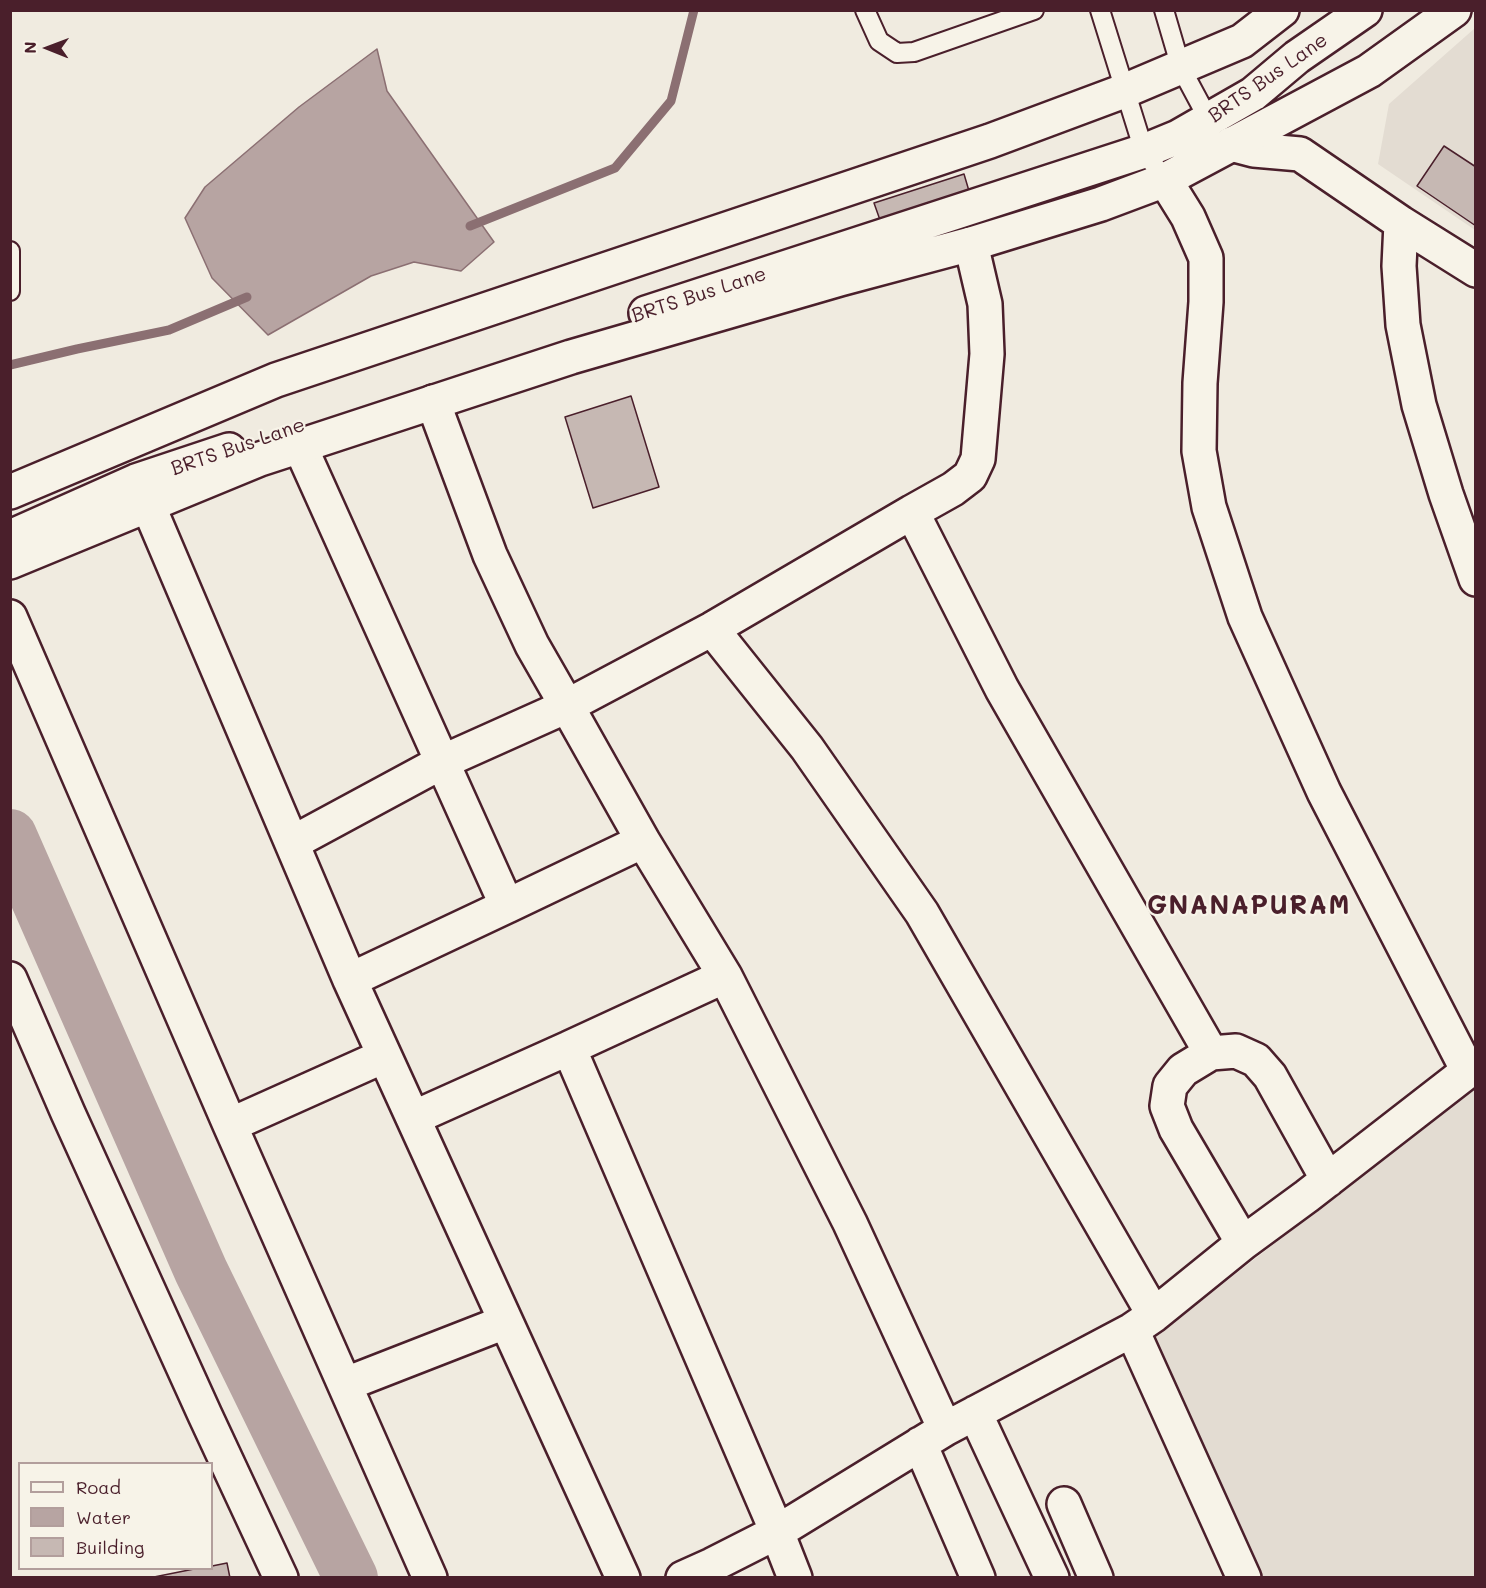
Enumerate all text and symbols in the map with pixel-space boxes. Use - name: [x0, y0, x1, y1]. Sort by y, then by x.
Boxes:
- north arrow: [18, 18, 78, 78]
- street label: BRTS Bus Lane: [1204, 28, 1332, 128]
- text: N: [19, 41, 40, 54]
- street label: BRTS Bus Lane: [629, 262, 769, 328]
- street label: BRTS Bus Lane: [168, 413, 308, 481]
- district label: GNANAPURAM: [1147, 890, 1351, 922]
- legend: [18, 1462, 213, 1570]
- text: Road: [76, 1475, 121, 1499]
- text: Water: [76, 1505, 131, 1529]
- text: Building: [76, 1535, 144, 1559]

